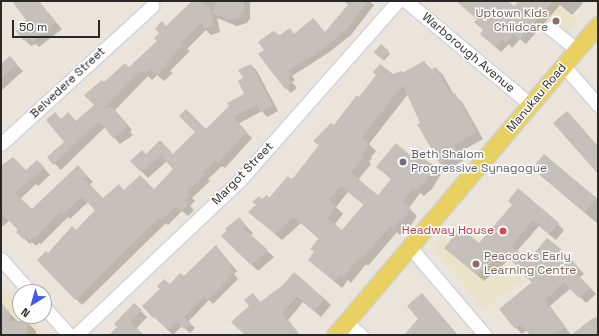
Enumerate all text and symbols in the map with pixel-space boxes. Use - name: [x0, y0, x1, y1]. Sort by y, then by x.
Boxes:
- place label: Uptown Kids Childcare: [476, 7, 548, 35]
- street label: Warborough Avenue: [419, 10, 517, 96]
- scale bar: [14, 12, 102, 38]
- marker: Uptown Kids Childcare: [551, 16, 561, 26]
- text: 50 m: [19, 19, 47, 35]
- street label: Belvedere Street: [28, 45, 108, 121]
- street label: Manukau Road: [504, 61, 570, 135]
- street label: Margot Street: [209, 140, 277, 208]
- place label: Beth Shalom Progressive Synagogue: [411, 148, 547, 176]
- marker: Beth Shalom Progressive Synagogue: [398, 157, 408, 167]
- place label: Headway House: [402, 224, 494, 238]
- marker: Headway House: [497, 225, 509, 237]
- place label: Peacocks Early Learning Centre: [484, 250, 576, 278]
- marker: Peacocks Early Learning Centre: [471, 259, 481, 269]
- north arrow: [12, 284, 52, 324]
- text: N: [18, 305, 33, 321]

